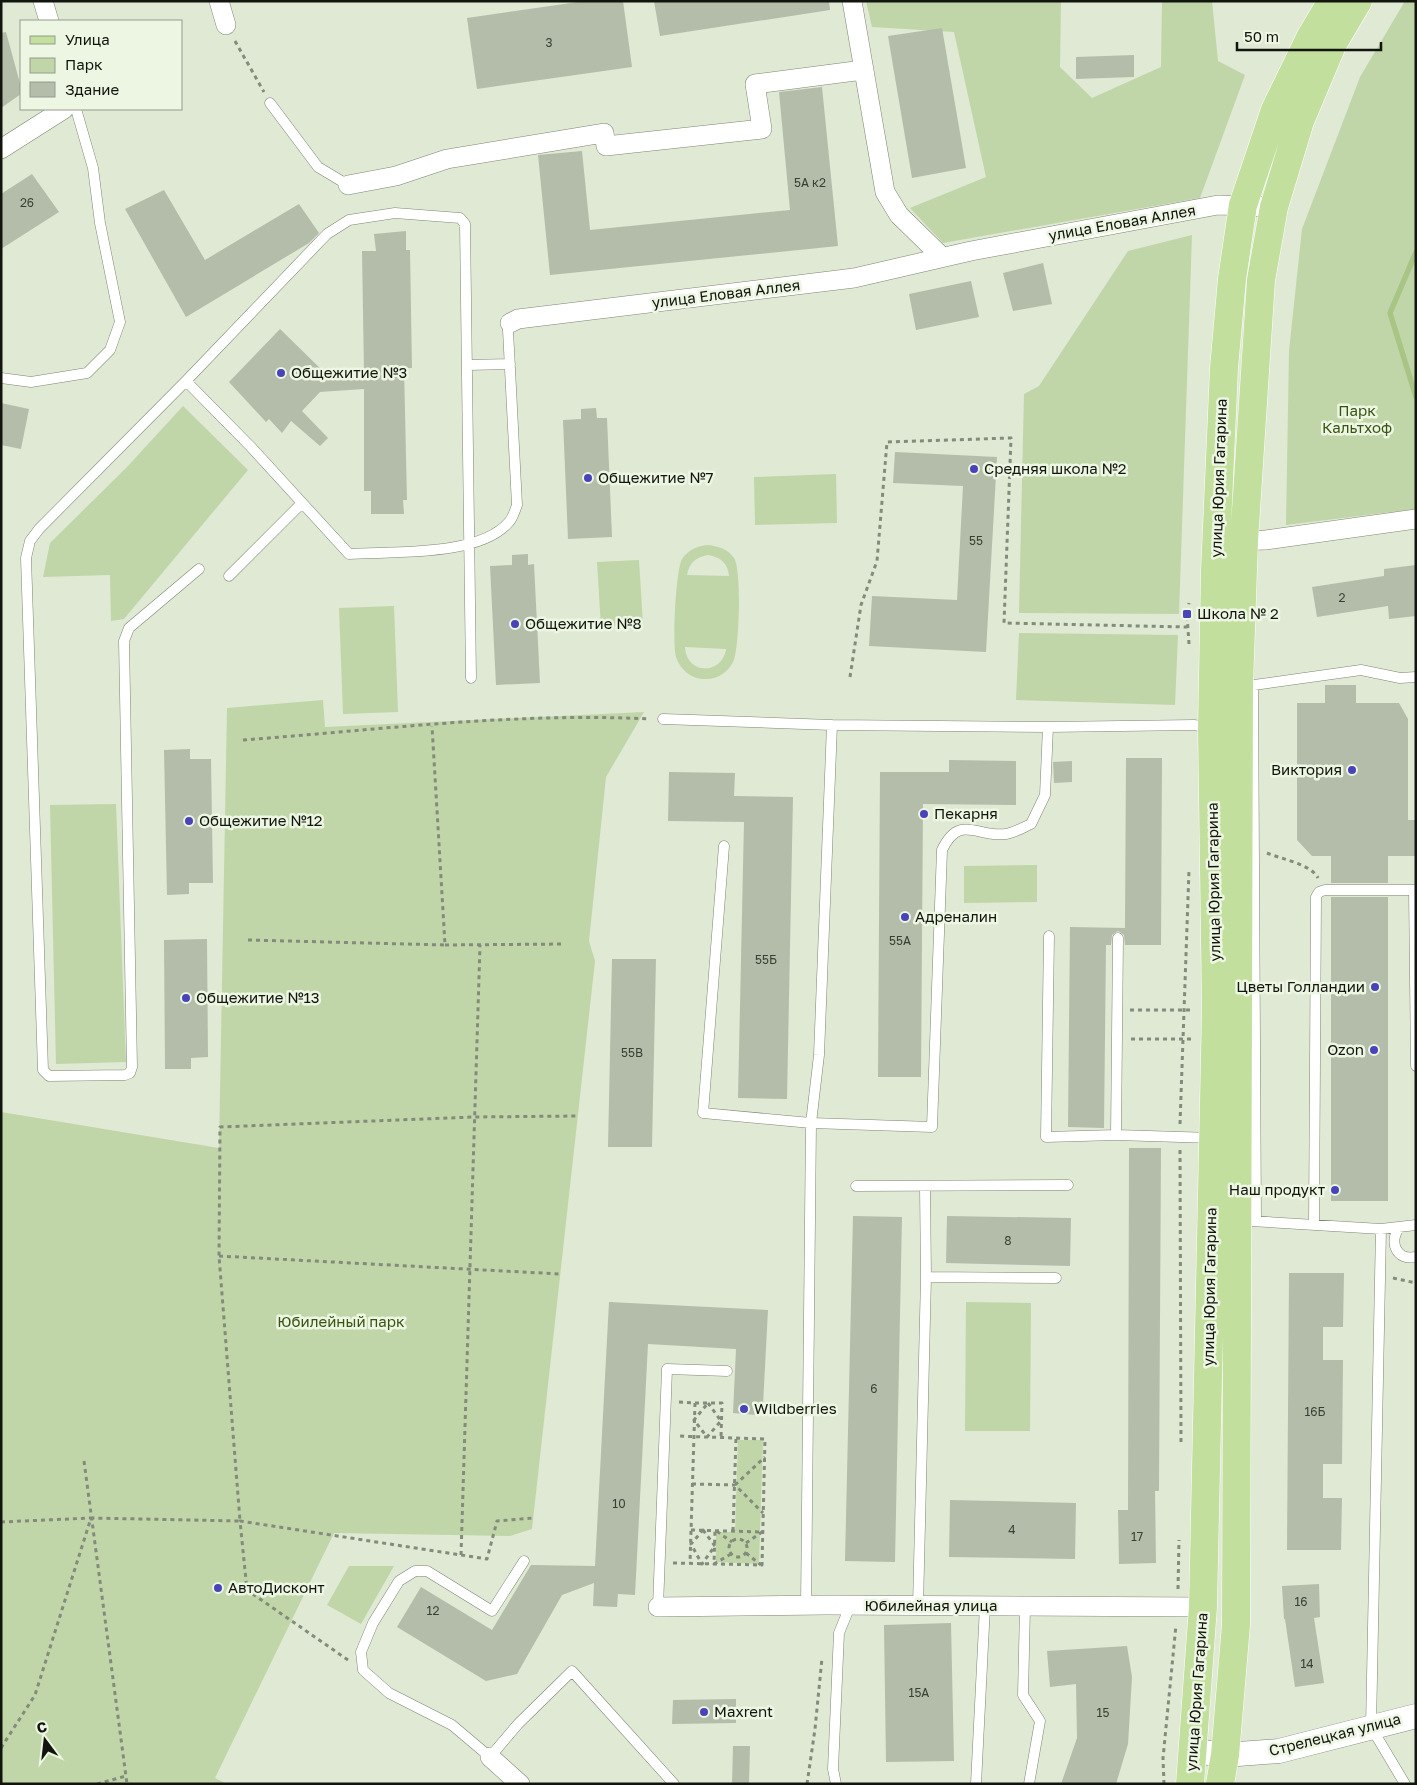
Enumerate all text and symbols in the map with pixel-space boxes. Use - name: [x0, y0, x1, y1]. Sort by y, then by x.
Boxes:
- legend: [20, 20, 182, 110]
- scale bar: [1237, 20, 1381, 52]
- text: 50 m: [1244, 27, 1279, 45]
- text: Улица: [65, 30, 110, 48]
- house number: 3: [545, 35, 553, 50]
- text: Парк: [65, 55, 103, 73]
- text: Здание: [65, 80, 119, 98]
- house number: 5А к2: [794, 175, 826, 190]
- house number: 26: [20, 195, 34, 210]
- street label: улица Еловая Аллея: [1047, 200, 1197, 244]
- street label: улица Еловая Аллея: [651, 275, 801, 311]
- place label: Общежитие №3: [291, 363, 407, 381]
- marker: Общежитие №3: [275, 367, 287, 379]
- street label: улица Юрия Гагарина: [1206, 398, 1230, 558]
- park label: Парк Кальтхоф: [1322, 401, 1392, 436]
- place label: Средняя школа №2: [984, 459, 1127, 477]
- marker: Средняя школа №2: [968, 463, 980, 475]
- place label: Общежитие №7: [598, 468, 714, 486]
- marker: Общежитие №7: [582, 472, 594, 484]
- house number: 55: [969, 533, 983, 548]
- house number: 2: [1339, 590, 1346, 605]
- place label: Школа № 2: [1197, 604, 1279, 622]
- marker: Школа № 2: [1181, 608, 1193, 620]
- place label: Общежитие №8: [525, 614, 642, 632]
- marker: Общежитие №8: [509, 618, 521, 630]
- place label: Виктория: [1271, 760, 1342, 778]
- marker: Виктория: [1346, 764, 1358, 776]
- street label: улица Юрия Гагарина: [1203, 802, 1223, 962]
- place label: Пекарня: [934, 804, 998, 822]
- marker: Пекарня: [918, 808, 930, 820]
- place label: Общежитие №12: [199, 811, 323, 829]
- marker: Общежитие №12: [183, 815, 195, 827]
- place label: Адреналин: [915, 907, 997, 925]
- marker: Адреналин: [899, 911, 911, 923]
- house number: 55А: [889, 933, 911, 948]
- house number: 55Б: [755, 952, 777, 967]
- place label: Цветы Голландии: [1236, 977, 1365, 995]
- marker: Цветы Голландии: [1369, 981, 1381, 993]
- place label: Общежитие №13: [196, 988, 320, 1006]
- marker: Общежитие №13: [180, 992, 192, 1004]
- place label: Ozon: [1327, 1040, 1364, 1058]
- marker: Ozon: [1368, 1044, 1380, 1056]
- house number: 55В: [621, 1045, 643, 1060]
- place label: Наш продукт: [1229, 1180, 1326, 1198]
- marker: Наш продукт: [1329, 1184, 1341, 1196]
- street label: улица Юрия Гагарина: [1199, 1207, 1219, 1367]
- house number: 8: [1004, 1233, 1012, 1248]
- park label: Юбилейный парк: [277, 1312, 405, 1330]
- house number: 6: [870, 1381, 878, 1396]
- place label: Wildberries: [754, 1399, 837, 1417]
- marker: Wildberries: [738, 1403, 750, 1415]
- house number: 16Б: [1304, 1404, 1326, 1419]
- house number: 10: [612, 1496, 626, 1511]
- house number: 4: [1008, 1522, 1016, 1537]
- house number: 17: [1131, 1529, 1143, 1544]
- place label: АвтоДисконт: [228, 1578, 325, 1596]
- marker: АвтоДисконт: [212, 1582, 224, 1594]
- house number: 16: [1294, 1594, 1308, 1609]
- street label: Юбилейная улица: [865, 1596, 997, 1614]
- house number: 12: [427, 1603, 439, 1618]
- street label: улица Юрия Гагарина: [1181, 1612, 1211, 1772]
- house number: 14: [1300, 1656, 1314, 1671]
- house number: 15А: [909, 1685, 929, 1700]
- place label: Maxrent: [714, 1702, 773, 1720]
- house number: 15: [1097, 1705, 1109, 1720]
- marker: Maxrent: [698, 1706, 710, 1718]
- street label: Стрелецкая улица: [1267, 1709, 1403, 1759]
- north arrow: [20, 1715, 70, 1765]
- text: С: [34, 1717, 49, 1736]

